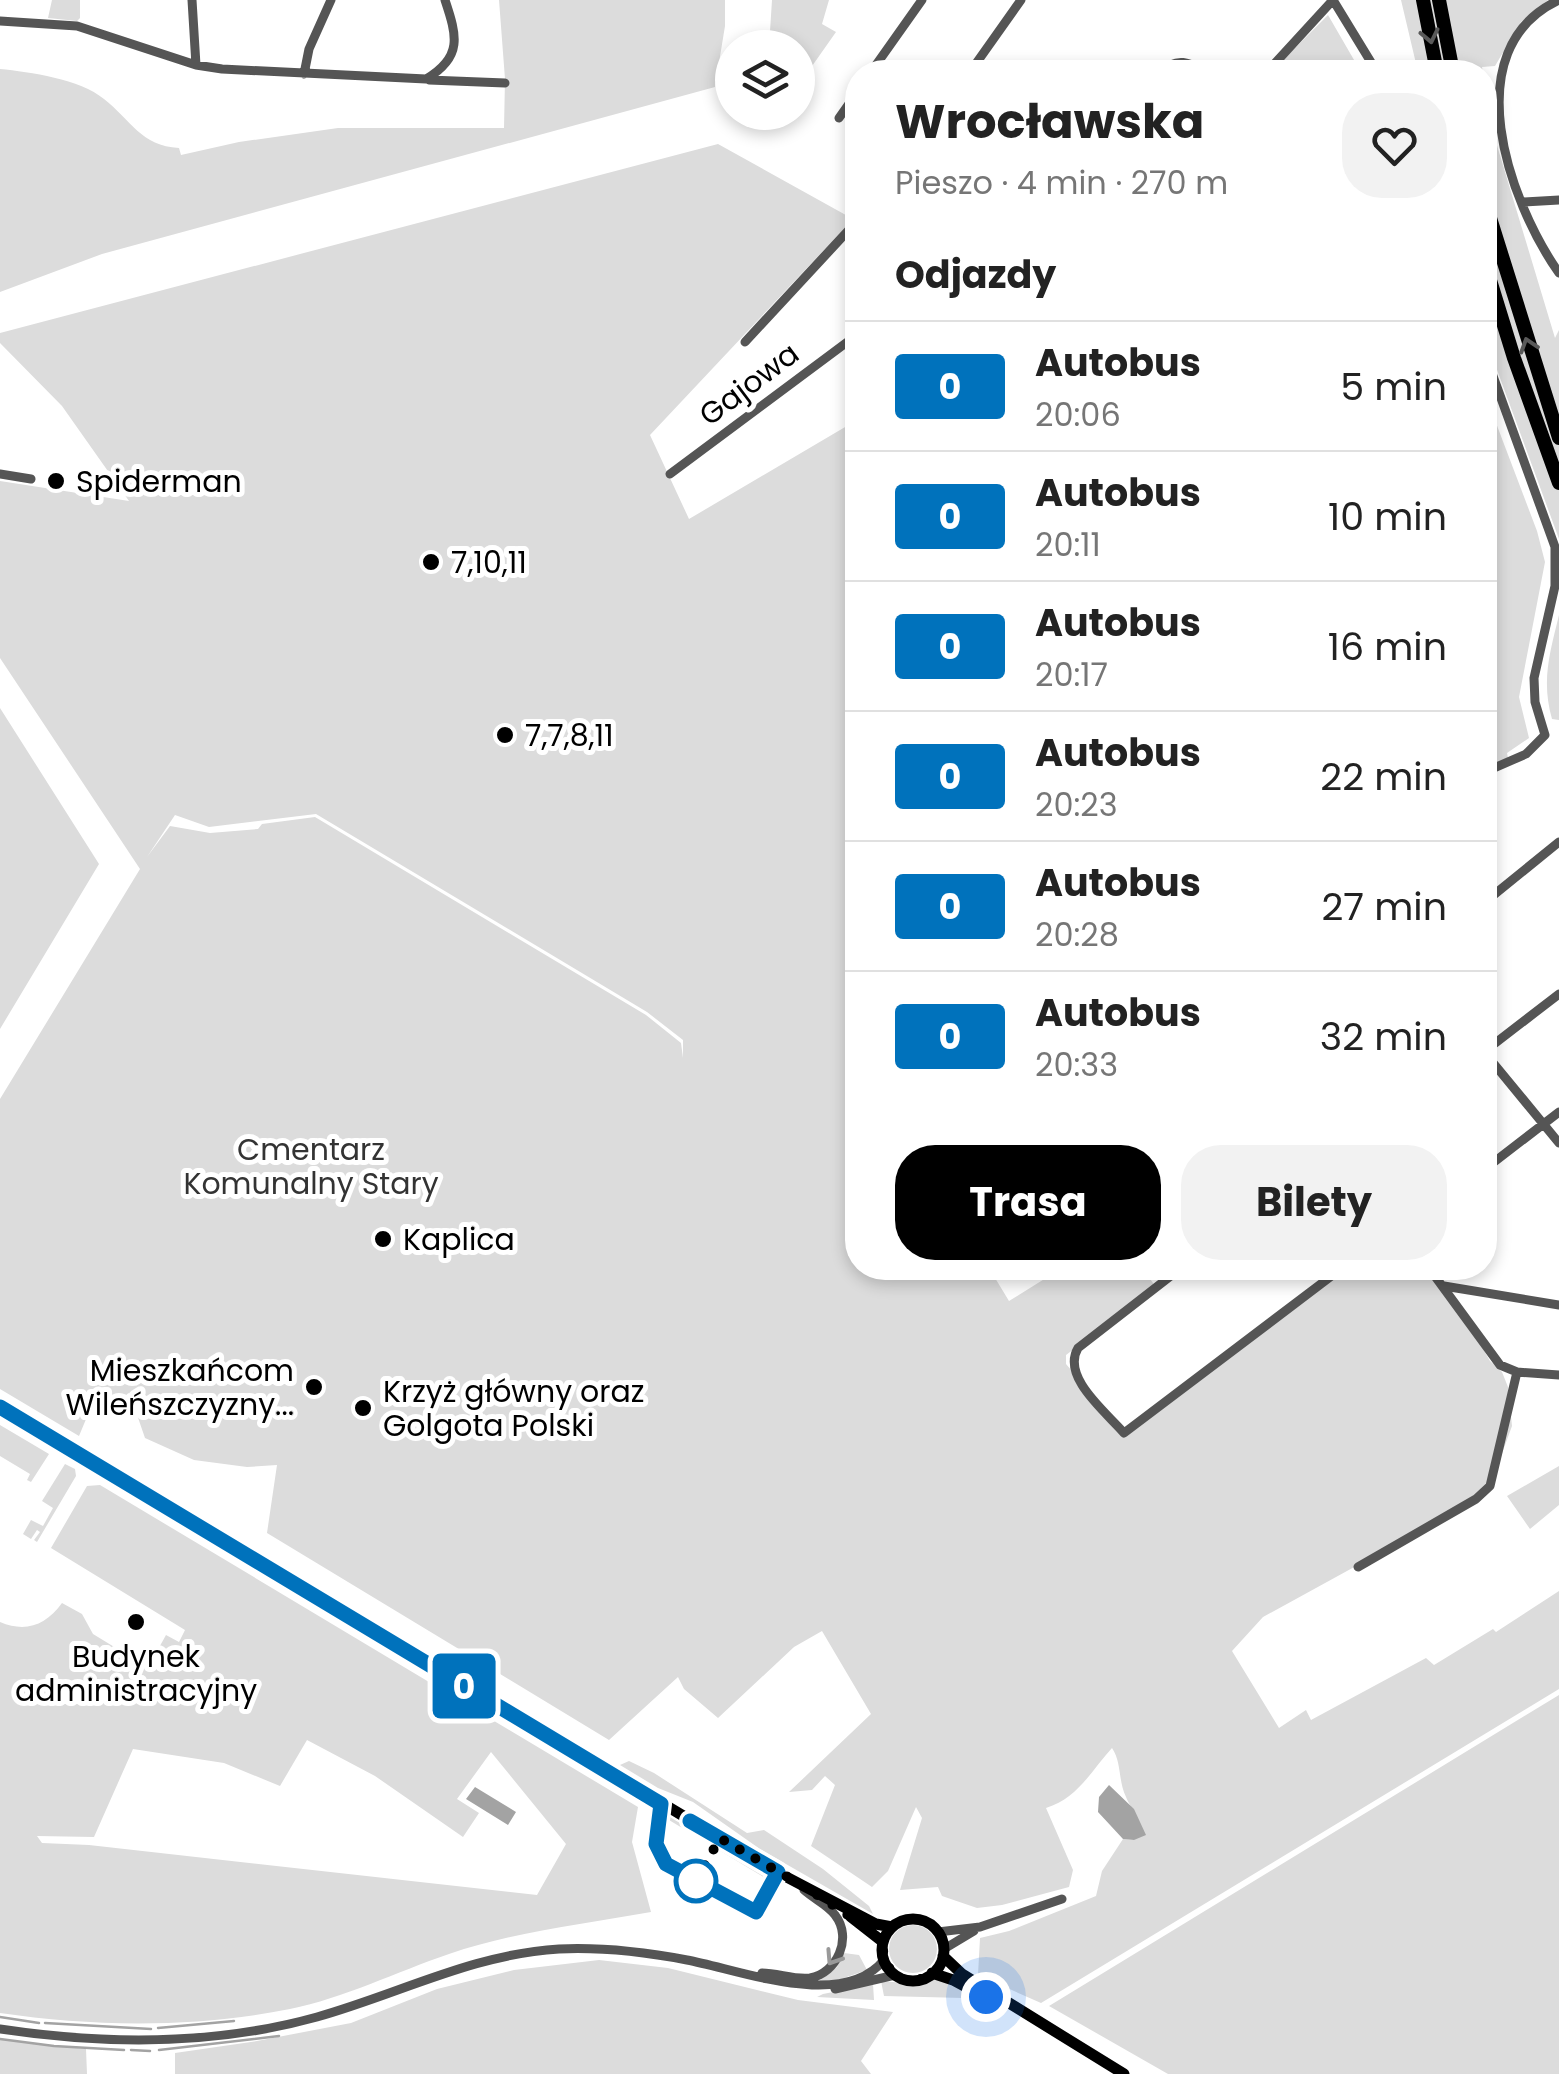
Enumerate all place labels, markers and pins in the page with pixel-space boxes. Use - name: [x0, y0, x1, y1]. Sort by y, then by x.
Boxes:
- place label: Spiderman: [76, 460, 242, 503]
- marker: Spiderman: [45, 470, 67, 492]
- place label: 7,10,11: [451, 541, 527, 584]
- marker: 7,10,11: [420, 551, 442, 573]
- place label: 7,7,8,11: [525, 714, 614, 757]
- marker: 7,7,8,11: [494, 724, 516, 746]
- place label: Kaplica: [403, 1218, 515, 1261]
- marker: Kaplica: [372, 1228, 394, 1250]
- place label: Mieszkańcom Wileńszczyzny...: [65, 1349, 294, 1426]
- place label: Krzyż główny oraz Golgota Polski: [383, 1370, 644, 1447]
- marker: Mieszkańcom Wileńszczyzny...: [303, 1376, 325, 1398]
- marker: Krzyż główny oraz Golgota Polski: [352, 1397, 374, 1419]
- marker: Budynek administracyjny: [125, 1611, 147, 1633]
- place label: Budynek administracyjny: [15, 1635, 257, 1712]
- unlabelled marker: [675, 1860, 717, 1902]

